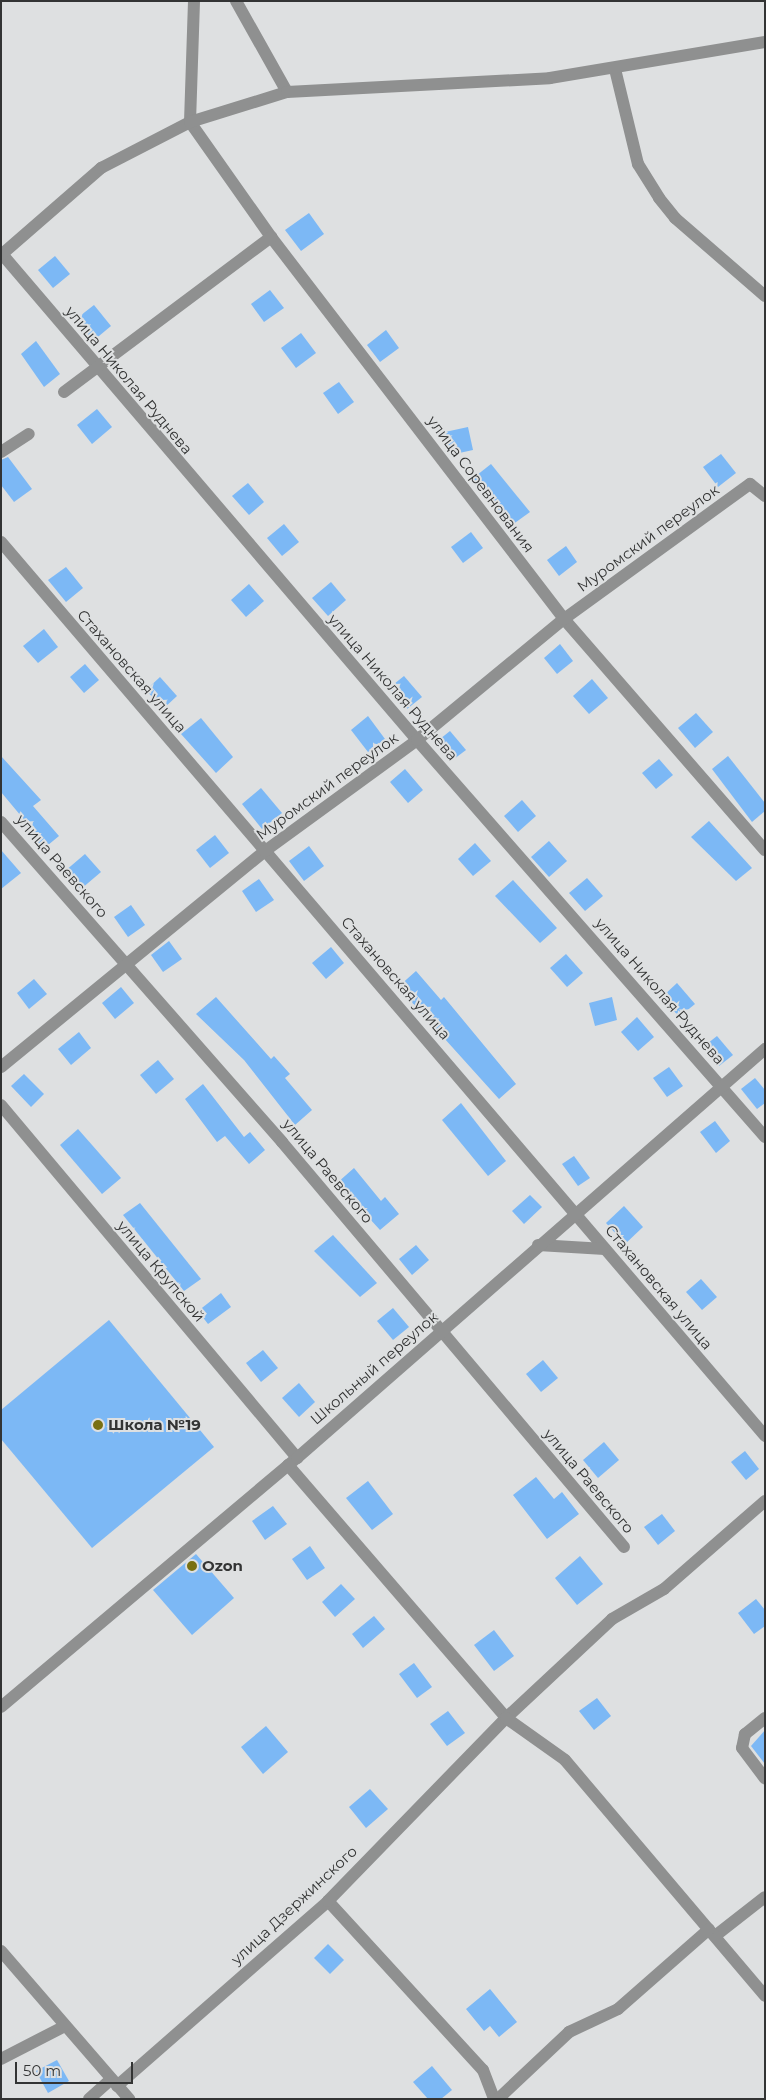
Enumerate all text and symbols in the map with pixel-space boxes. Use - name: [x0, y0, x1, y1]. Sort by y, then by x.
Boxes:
- street label: улица Николая Руднева: [62, 302, 196, 458]
- street label: улица Соревнования: [424, 412, 538, 556]
- street label: Муромский переулок: [574, 481, 722, 595]
- street label: Стахановская улица: [74, 606, 190, 736]
- street label: улица Николая Руднева: [324, 610, 462, 764]
- street label: Муромский переулок: [253, 729, 401, 843]
- street label: улица Раевского: [12, 811, 112, 921]
- street label: Стахановская улица: [338, 913, 454, 1043]
- street label: улица Николая Руднева: [591, 914, 729, 1068]
- street label: улица Раевского: [279, 1115, 377, 1227]
- street label: улица Крупской: [113, 1217, 209, 1325]
- street label: Стахановская улица: [602, 1221, 716, 1353]
- street label: Школьный переулок: [307, 1308, 441, 1428]
- place label: Школа №19: [108, 1416, 201, 1434]
- marker: Школа №19: [92, 1419, 104, 1431]
- street label: улица Раевского: [540, 1425, 638, 1537]
- place label: Ozon: [202, 1557, 243, 1575]
- marker: Ozon: [186, 1560, 198, 1572]
- street label: улица Дзержинского: [227, 1842, 361, 1968]
- scale bar: [18, 2052, 135, 2084]
- text: 50 m: [23, 2061, 61, 2080]

